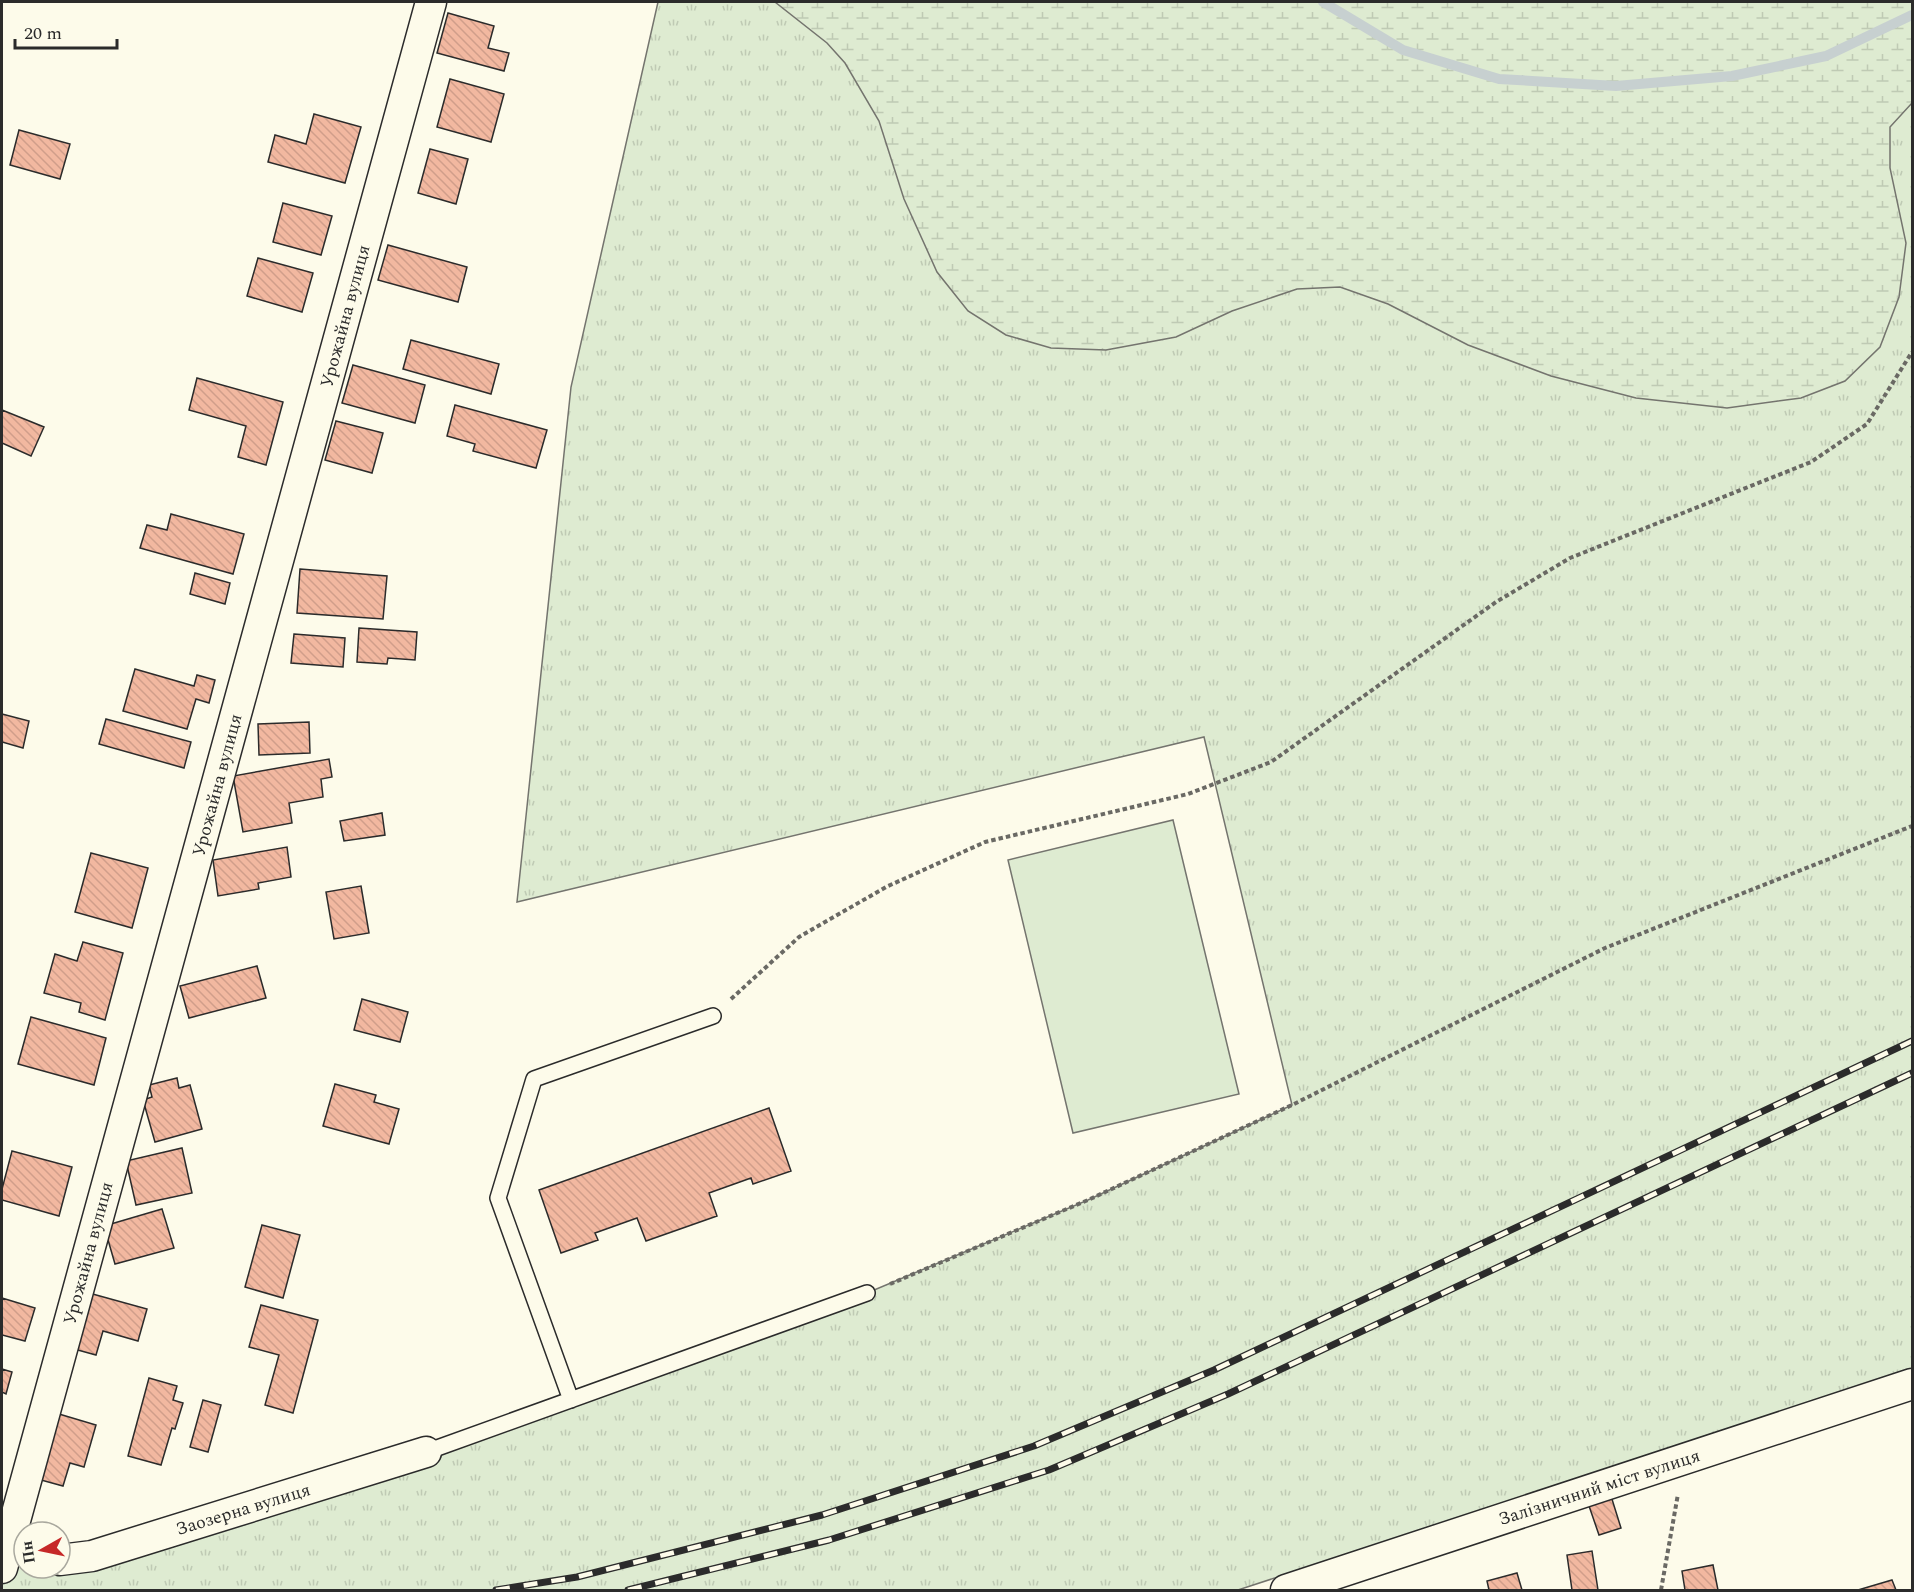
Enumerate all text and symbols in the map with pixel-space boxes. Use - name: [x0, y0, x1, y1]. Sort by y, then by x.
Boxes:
- scale bar: [15, 12, 117, 50]
- text: 20 m: [24, 20, 62, 47]
- street label: Урожайна вулиця: [313, 242, 378, 391]
- street label: Урожайна вулиця: [185, 711, 250, 860]
- street label: Урожайна вулиця: [56, 1179, 121, 1328]
- street label: Залізничний міст вулиця: [1495, 1442, 1704, 1533]
- street label: Заозерна вулиця: [172, 1476, 314, 1543]
- north arrow: [12, 1520, 72, 1580]
- text: Пн: [15, 1539, 42, 1565]

